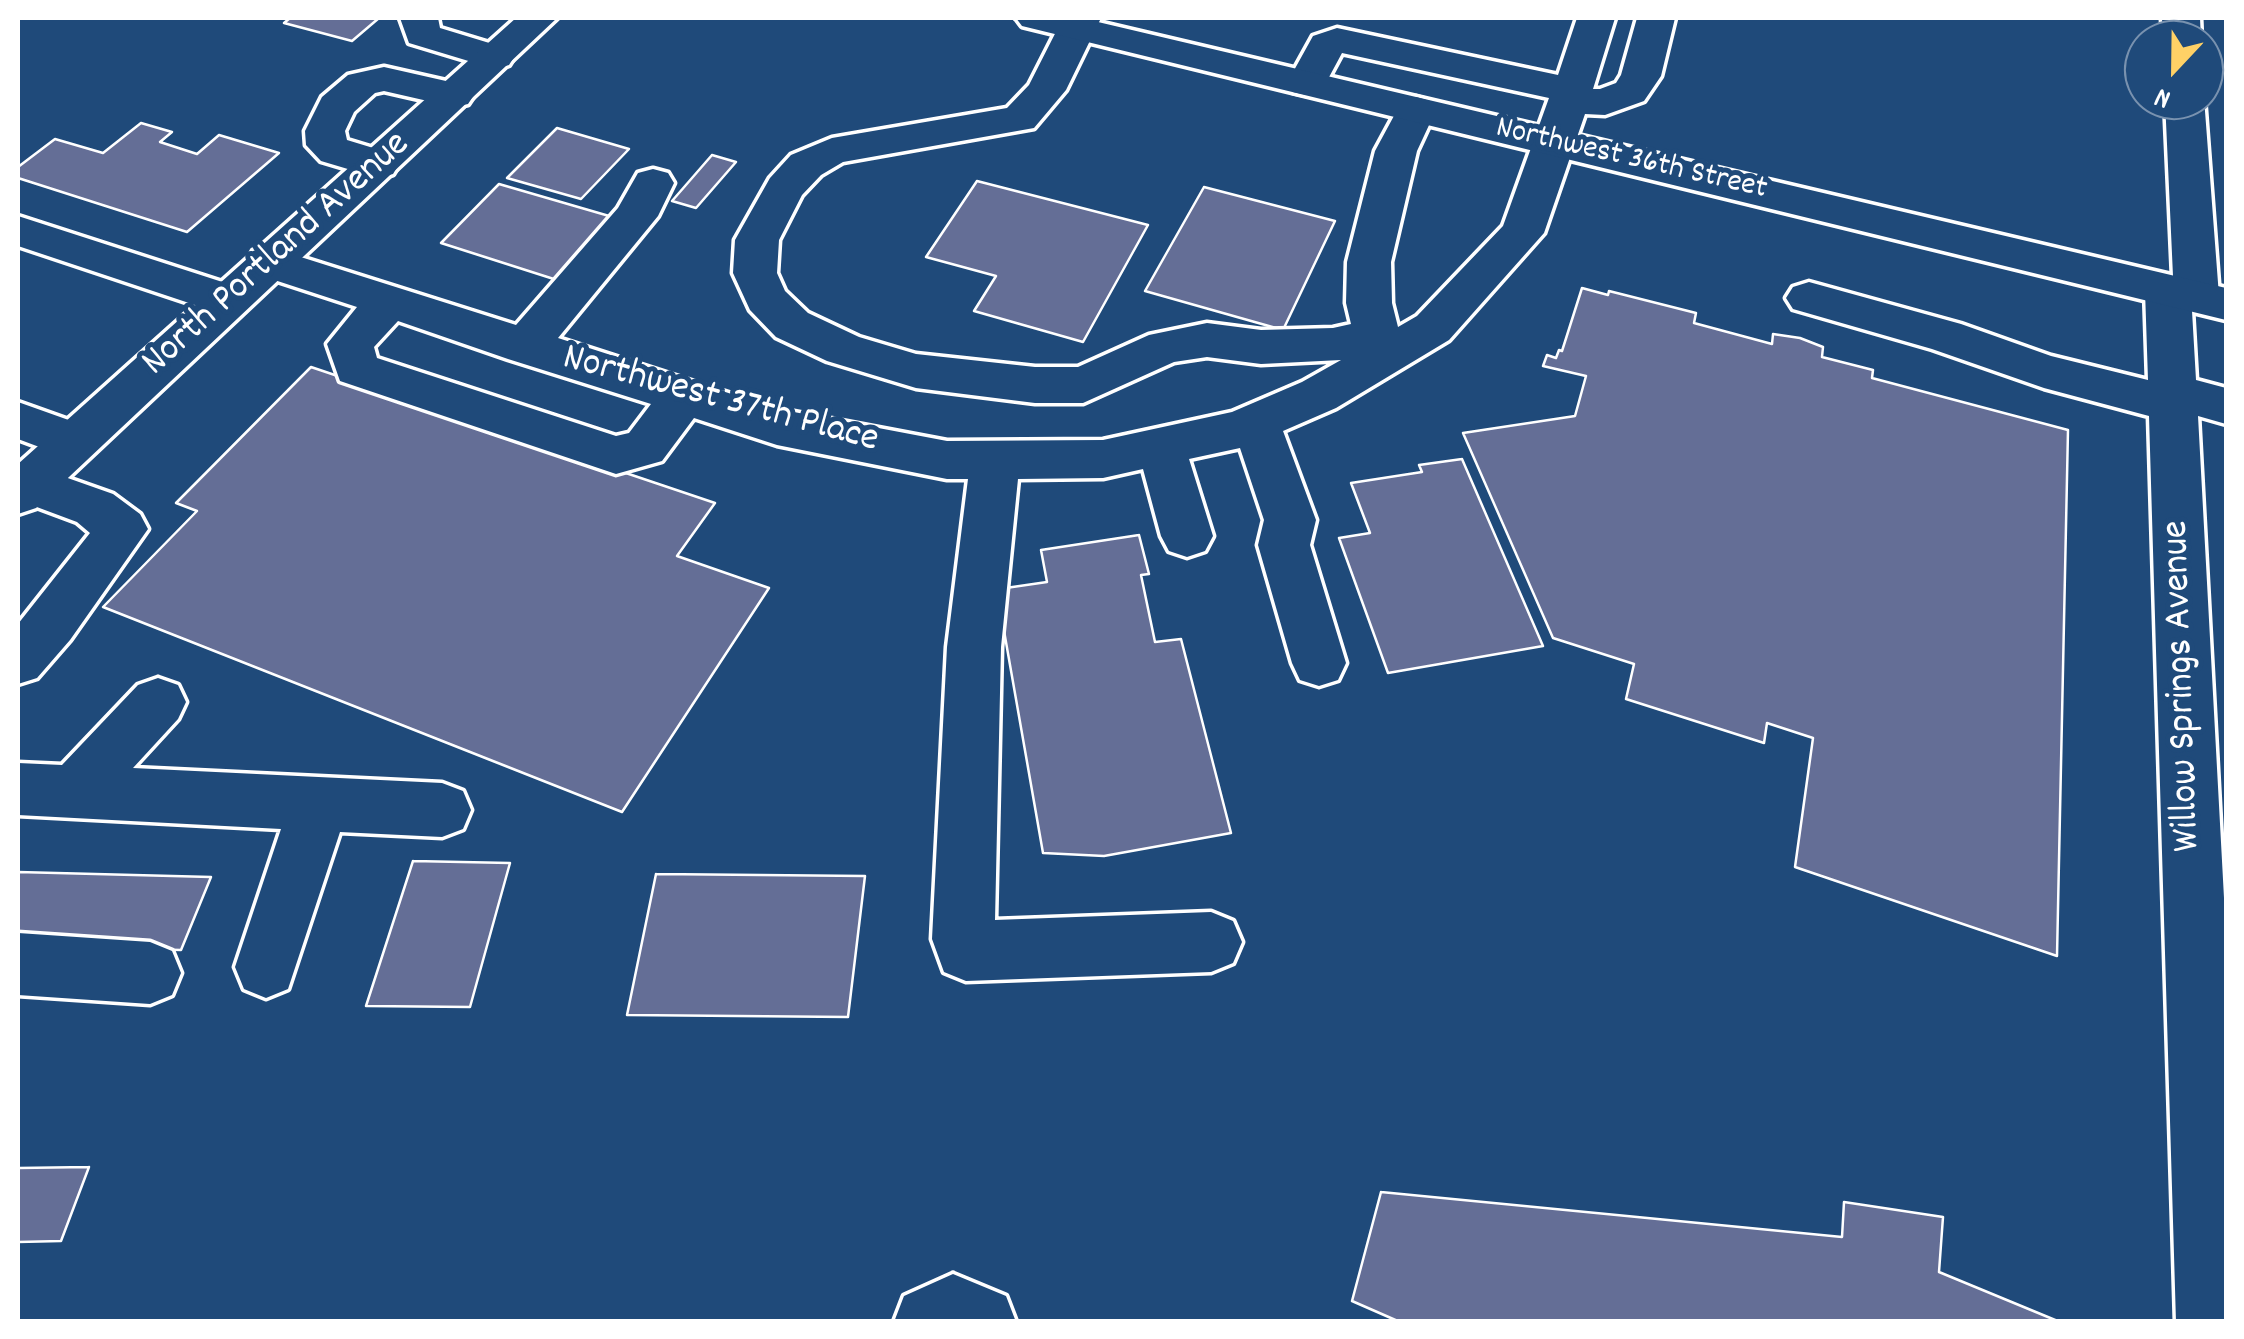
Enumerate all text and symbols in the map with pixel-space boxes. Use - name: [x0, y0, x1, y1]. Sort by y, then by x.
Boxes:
- north arrow: [2124, 20, 2224, 120]
- text: N: [2150, 75, 2177, 117]
- street label: Northwest 36th Street: [1492, 111, 1770, 211]
- street label: North Portland Avenue: [134, 123, 422, 389]
- street label: Northwest 37th Place: [557, 337, 883, 467]
- street label: Willow Springs Avenue: [2155, 519, 2215, 853]

